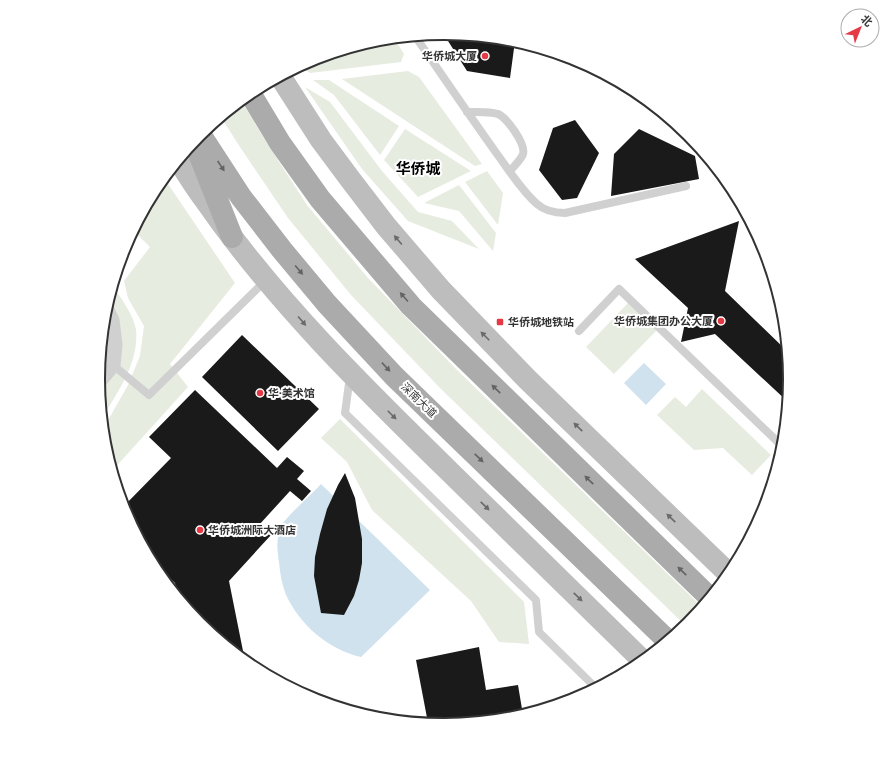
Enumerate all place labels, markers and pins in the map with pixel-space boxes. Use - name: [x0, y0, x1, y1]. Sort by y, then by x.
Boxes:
- place label: 华侨城大厦: [422, 50, 477, 62]
- marker: 华侨城大厦: [480, 51, 490, 61]
- place label: 华侨城集团办公大厦: [614, 315, 713, 327]
- place label: 华侨城地铁站: [508, 316, 574, 328]
- marker: 华侨城集团办公大厦: [716, 316, 726, 326]
- marker: 华侨城地铁站: [495, 317, 505, 327]
- place label: 华·美术馆: [268, 387, 315, 399]
- marker: 华·美术馆: [255, 388, 265, 398]
- place label: 华侨城洲际大酒店: [208, 524, 296, 536]
- marker: 华侨城洲际大酒店: [195, 525, 205, 535]

